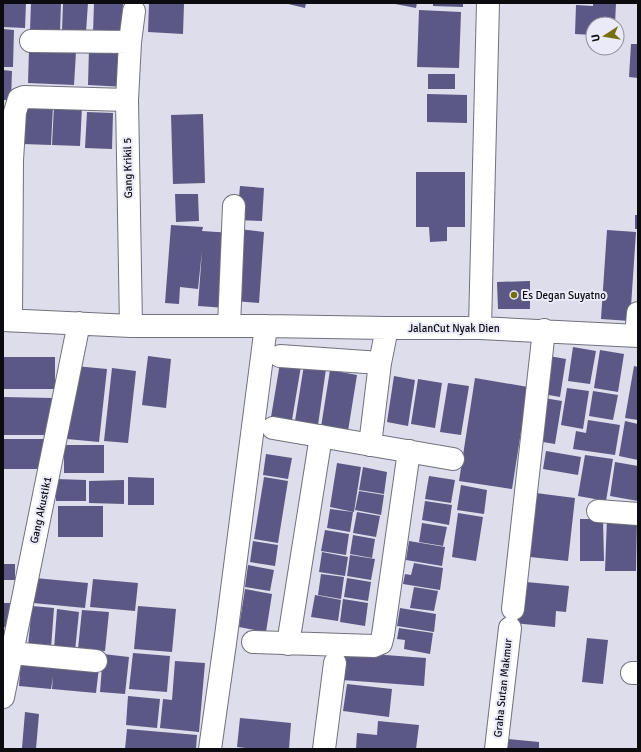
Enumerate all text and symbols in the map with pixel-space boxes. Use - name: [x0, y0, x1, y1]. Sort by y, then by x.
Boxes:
- north arrow: [585, 16, 625, 56]
- text: U: [589, 33, 603, 43]
- street label: Gang Krikil 5: [121, 137, 135, 198]
- place label: Es Degan Suyatno: [522, 289, 606, 302]
- marker: Es Degan Suyatno: [509, 290, 519, 300]
- street label: JalanCut Nyak Dien: [408, 322, 500, 335]
- street label: Gang Akustik1: [28, 475, 54, 545]
- street label: Graha Sutan Makmur: [491, 638, 515, 738]

